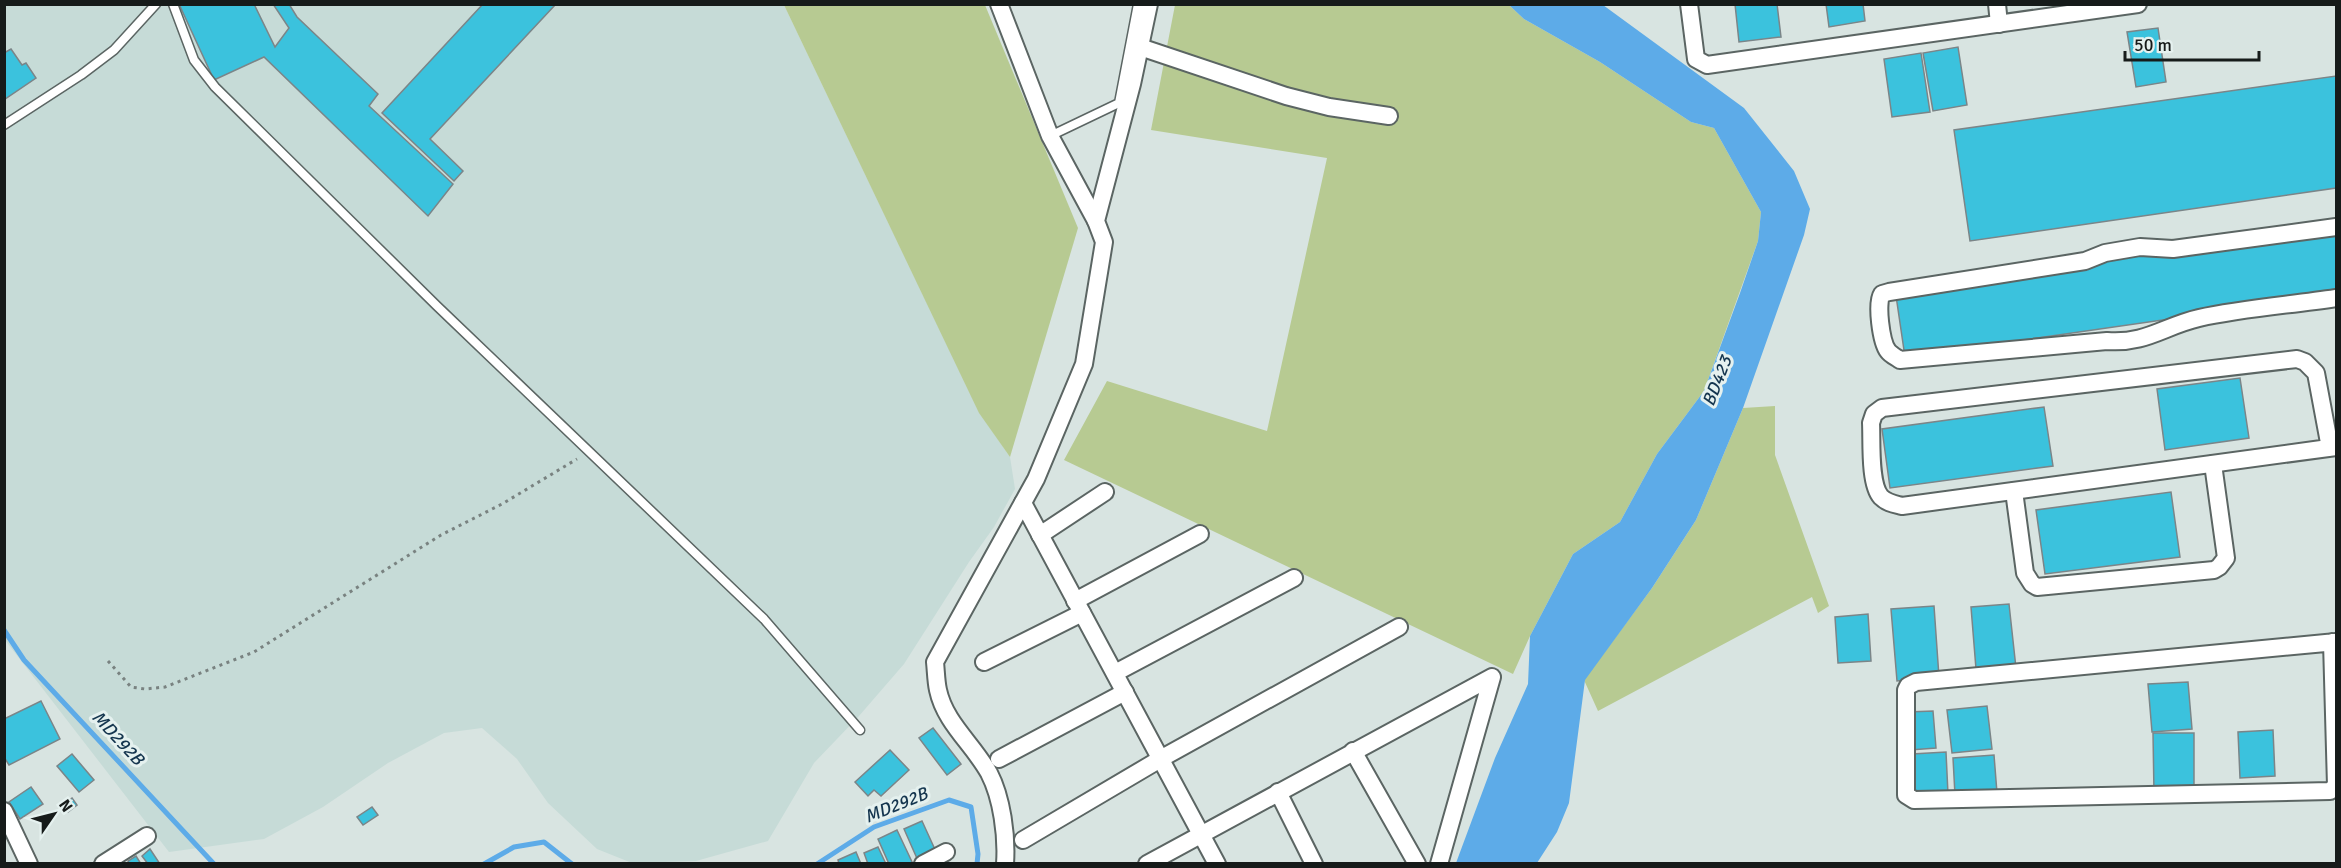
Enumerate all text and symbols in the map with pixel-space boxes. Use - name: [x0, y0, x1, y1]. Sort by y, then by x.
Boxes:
- scale bar: [2125, 24, 2258, 62]
- text: 50 m: [2134, 34, 2172, 56]
- water label: BD423: [1697, 352, 1737, 409]
- water label: MD292B: [87, 706, 149, 771]
- water label: MD292B: [861, 782, 932, 828]
- north arrow: [24, 784, 84, 844]
- text: N: [54, 796, 77, 816]

